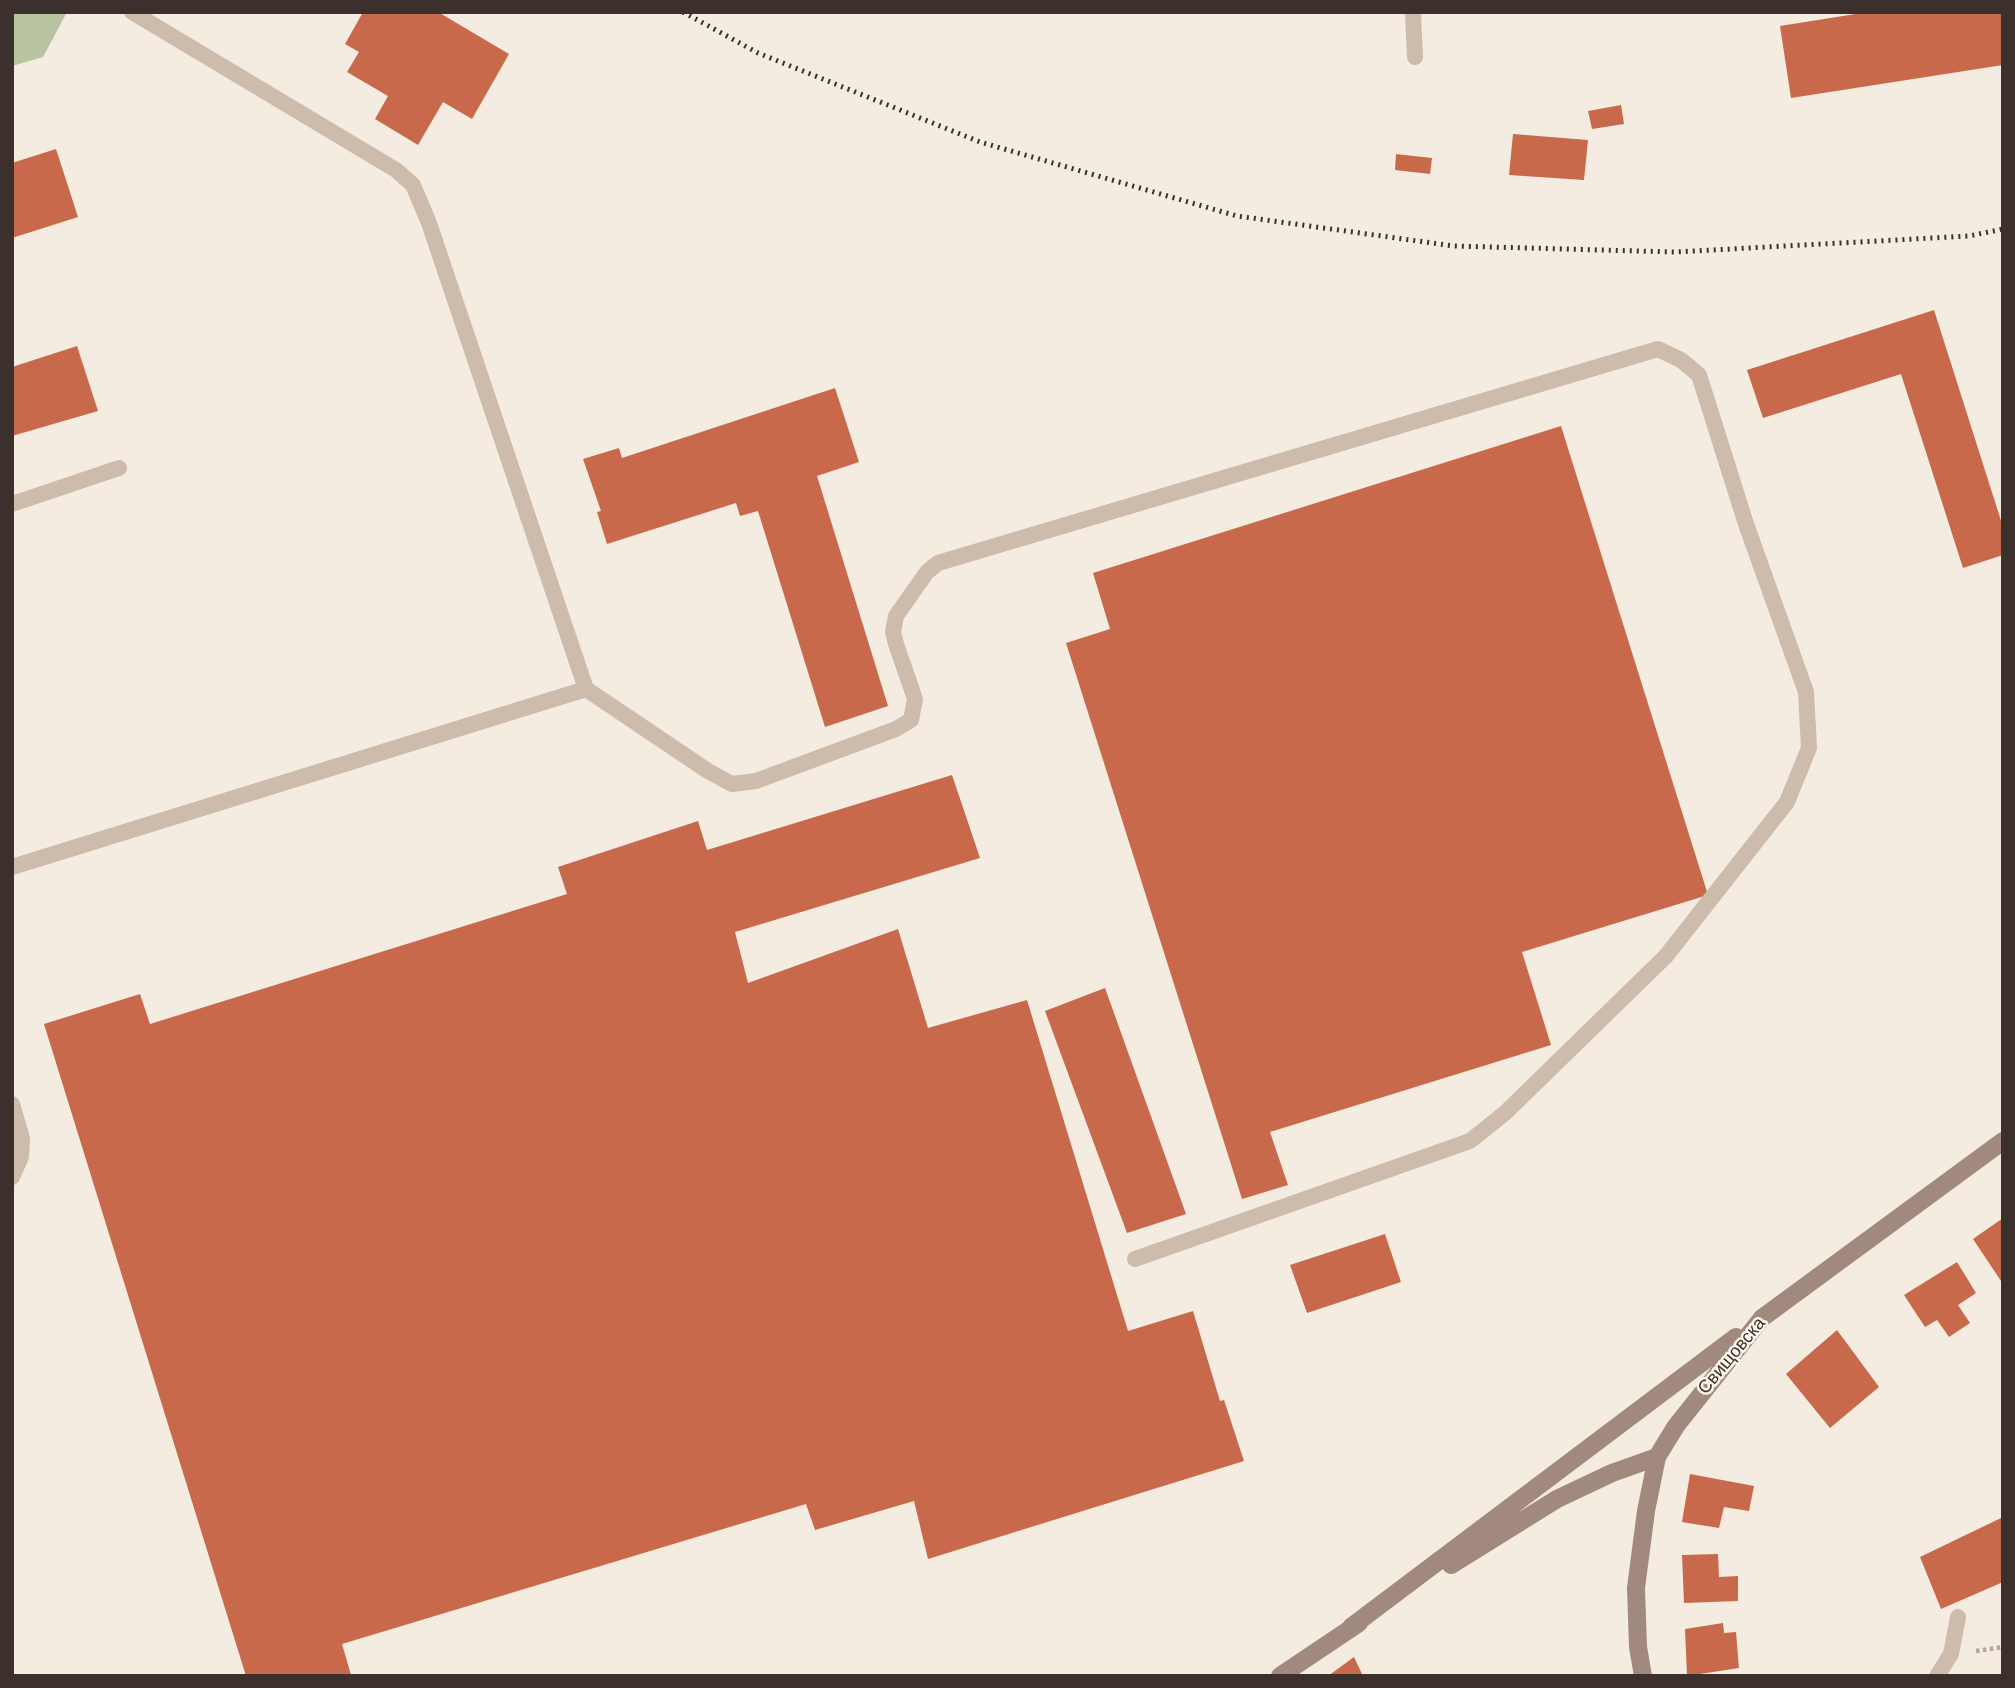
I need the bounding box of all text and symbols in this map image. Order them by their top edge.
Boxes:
street label: Свищовска [1694,1313,1770,1399]

